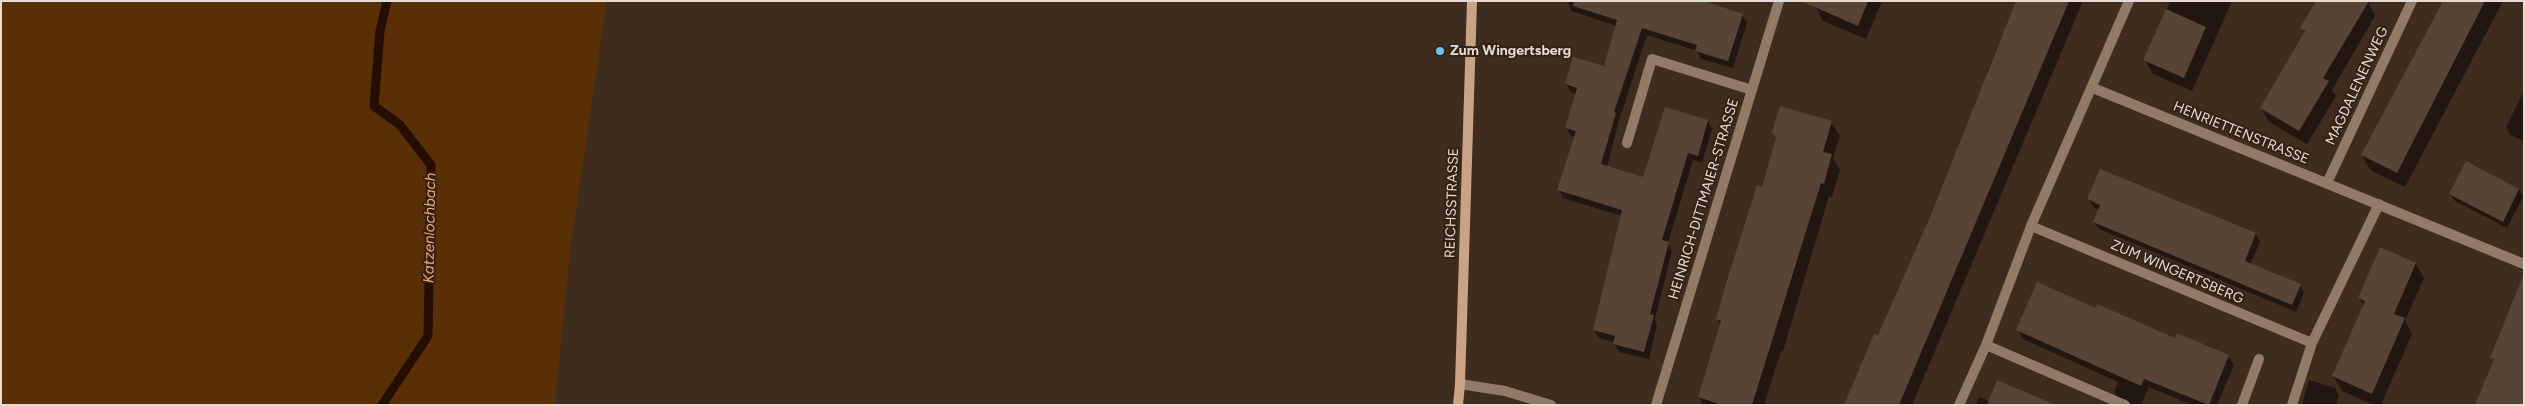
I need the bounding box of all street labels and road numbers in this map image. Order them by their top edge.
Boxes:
street label: MAGDALENENWEG [2322,24,2392,148]
street label: HEINRICH-DITTMAIER-STRASSE [1665,96,1743,302]
street label: HENRIETTENSTRASSE [2171,98,2311,168]
street label: REICHSSTRASSE [1442,148,1462,258]
street label: ZUM WINGERTSBERG [2108,236,2246,308]

